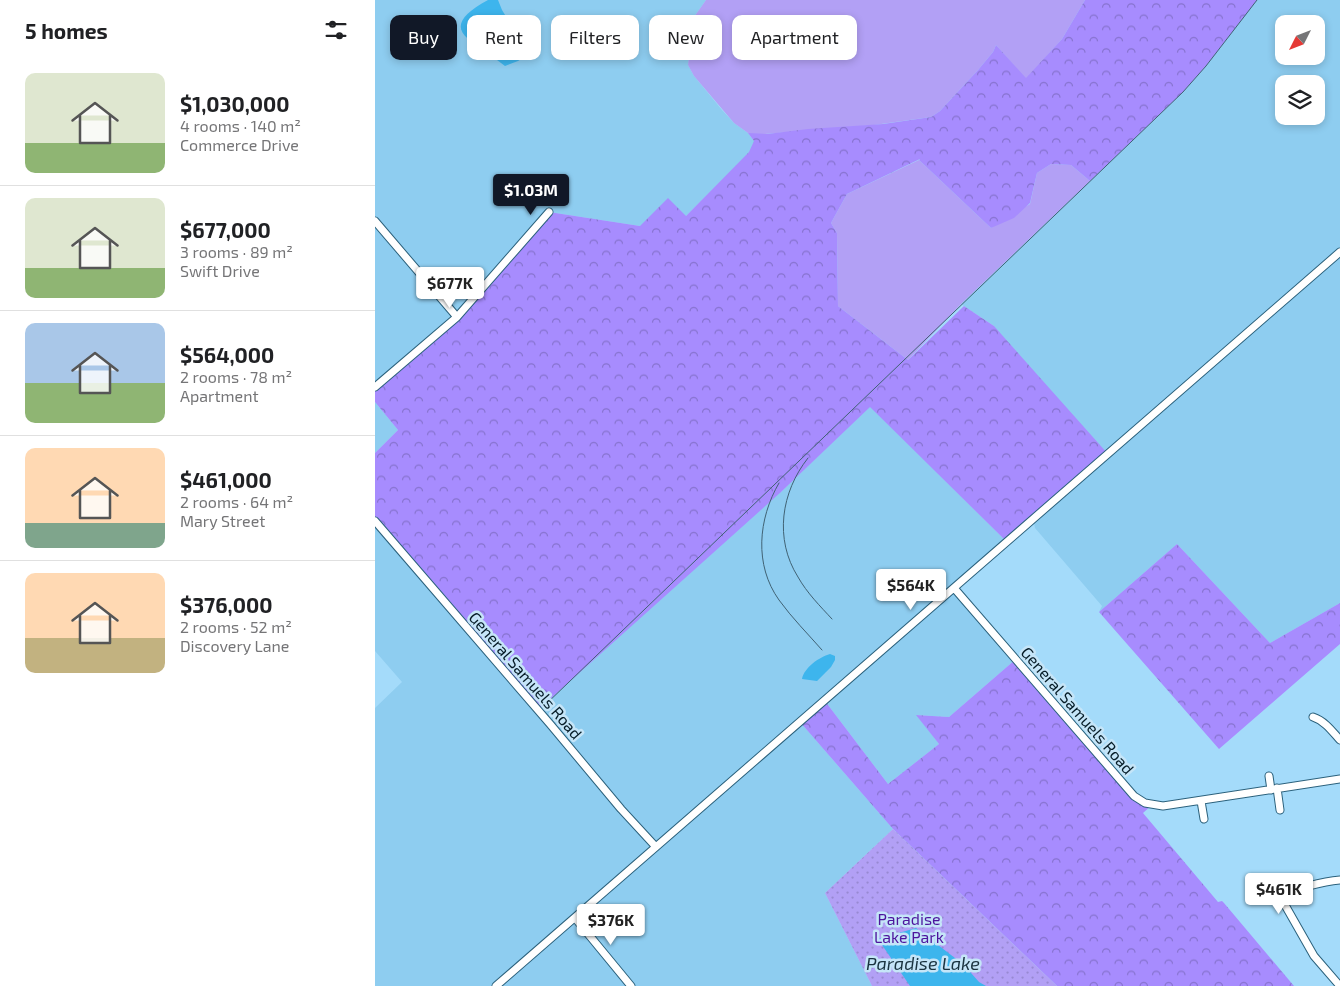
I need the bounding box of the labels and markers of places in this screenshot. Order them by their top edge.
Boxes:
pin: $1.03M [490,174,572,216]
pin: $677K [415,266,485,309]
pin: $564K [876,568,946,611]
pin: $461K [1244,872,1314,915]
pin: $376K [576,904,646,946]

